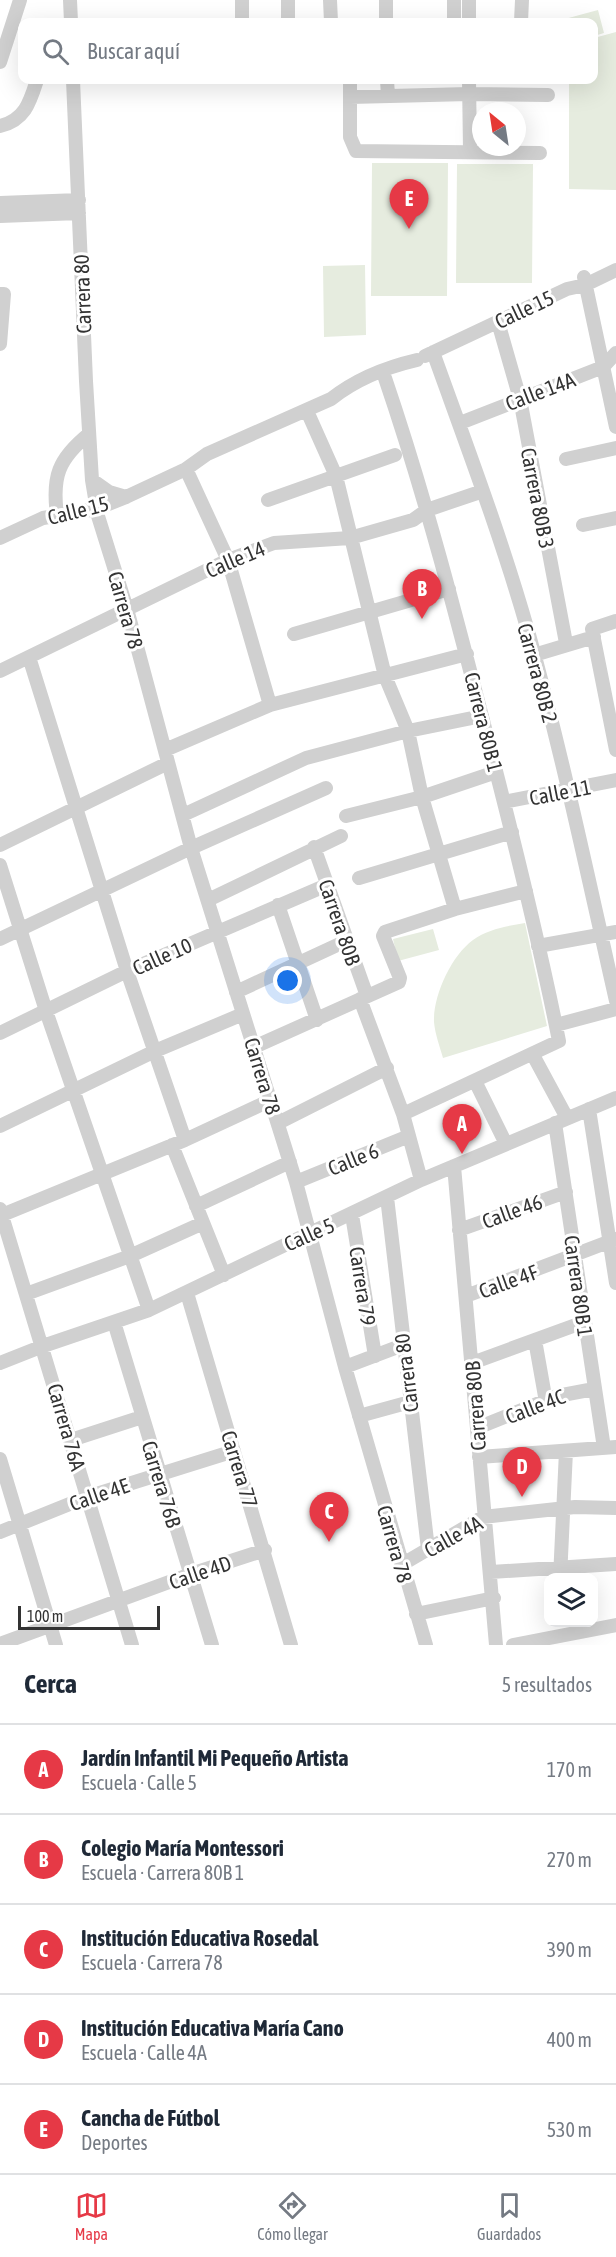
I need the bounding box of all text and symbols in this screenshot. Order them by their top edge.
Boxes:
search box [18,18,598,84]
icon: search [39,35,72,68]
text: Buscar aquí [87,38,180,64]
north arrow [472,102,526,156]
pin: E [390,180,428,229]
street label: Carrera 80 [69,254,95,334]
street label: Calle 15 [491,285,557,333]
street label: Calle 14A [502,367,579,415]
street label: Carrera 80B 3 [516,446,560,550]
street label: Calle 15 [45,491,111,529]
street label: Calle 14 [202,536,268,582]
street label: Carrera 78 [104,569,148,652]
pin: B [402,570,442,619]
street label: Carrera 80B 2 [513,621,563,725]
street label: Carrera 80B 1 [460,670,508,774]
street label: Calle 11 [527,774,593,810]
street label: Carrera 80B [314,876,366,968]
street label: Calle 10 [129,932,195,980]
your location [273,966,302,995]
street label: Carrera 78 [240,1035,286,1118]
pin: A [442,1104,482,1154]
street label: Calle 6 [324,1138,382,1180]
street label: Calle 46 [479,1189,545,1233]
street label: Calle 5 [280,1212,338,1256]
street label: Carrera 80B 1 [560,1234,598,1338]
street label: Carrera 79 [345,1245,381,1327]
street label: Calle 4F [475,1259,541,1303]
street label: Carrera 80 [389,1332,423,1414]
street label: Carrera 80B [460,1361,490,1451]
street label: Carrera 76A [43,1381,91,1474]
street label: Calle 4C [502,1384,569,1428]
street label: Carrera 77 [217,1428,263,1510]
street label: Carrera 76B [137,1438,187,1530]
pin: D [502,1448,542,1497]
street label: Calle 4E [66,1473,132,1515]
pin: C [310,1492,348,1542]
street label: Carrera 78 [373,1503,417,1586]
street label: Calle 4A [420,1510,487,1562]
street label: Calle 4D [166,1550,234,1594]
map controls [544,1573,598,1627]
button: layers [544,1573,598,1627]
scale bar [18,1603,160,1630]
text: 100 m [27,1607,63,1625]
text: Cerca [24,1669,77,1699]
text: 5 resultados [502,1673,592,1696]
text: Jardín Infantil Mi Pequeño Artista [81,1745,349,1771]
text: A [39,1758,48,1781]
text: 170 m [547,1758,592,1781]
text: Escuela · Calle 5 [81,1771,197,1794]
text: Colegio María Montessori [81,1835,284,1861]
text: B [39,1848,48,1871]
text: 270 m [547,1848,592,1871]
text: Escuela · Carrera 80B 1 [81,1861,244,1884]
text: Institución Educativa Rosedal [81,1925,318,1951]
text: C [39,1938,48,1961]
text: 390 m [547,1938,592,1961]
text: Escuela · Carrera 78 [81,1951,223,1974]
text: Institución Educativa María Cano [81,2015,344,2041]
text: D [38,2028,49,2051]
text: 400 m [547,2028,592,2051]
text: Escuela · Calle 4A [81,2041,207,2064]
text: Cancha de Fútbol [81,2105,220,2131]
text: E [39,2118,48,2141]
text: 530 m [547,2118,592,2141]
text: Deportes [81,2131,148,2154]
tab: Mapa [75,2189,108,2243]
tab: Cómo llegar [257,2189,328,2243]
tab: Guardados [477,2189,541,2243]

